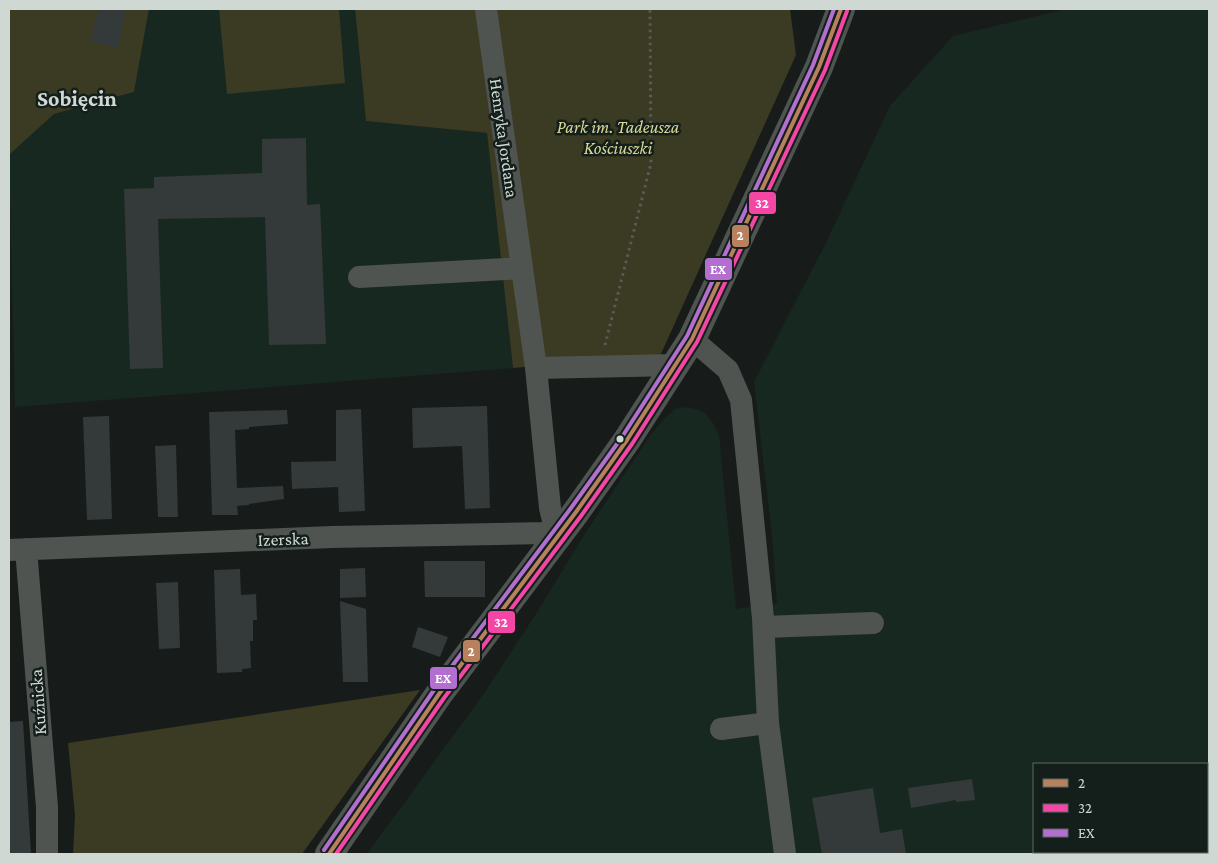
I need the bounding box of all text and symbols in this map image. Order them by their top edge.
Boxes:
street label: Henryka Jordana [486,77,522,199]
district label: Sobięcin [37,86,117,111]
park label: Park im. Tadeusza Kościuszki [557,117,680,158]
line badge: 32 [748,191,777,215]
text: 32 [755,195,769,211]
line badge: 2 [731,224,750,248]
text: 2 [736,227,744,243]
line badge: EX [704,257,733,281]
text: EX [710,261,727,277]
unlabelled marker [615,434,625,444]
street label: Izerska [257,528,309,550]
line badge: 32 [487,610,516,634]
text: 32 [494,614,508,630]
line badge: 2 [462,639,481,663]
text: 2 [467,643,475,659]
line badge: EX [429,666,458,690]
street label: Kuźnicka [26,668,50,736]
text: EX [435,670,452,686]
legend [1033,763,1208,853]
text: 2 [1078,775,1085,791]
text: 32 [1078,800,1092,816]
text: EX [1078,825,1095,841]

